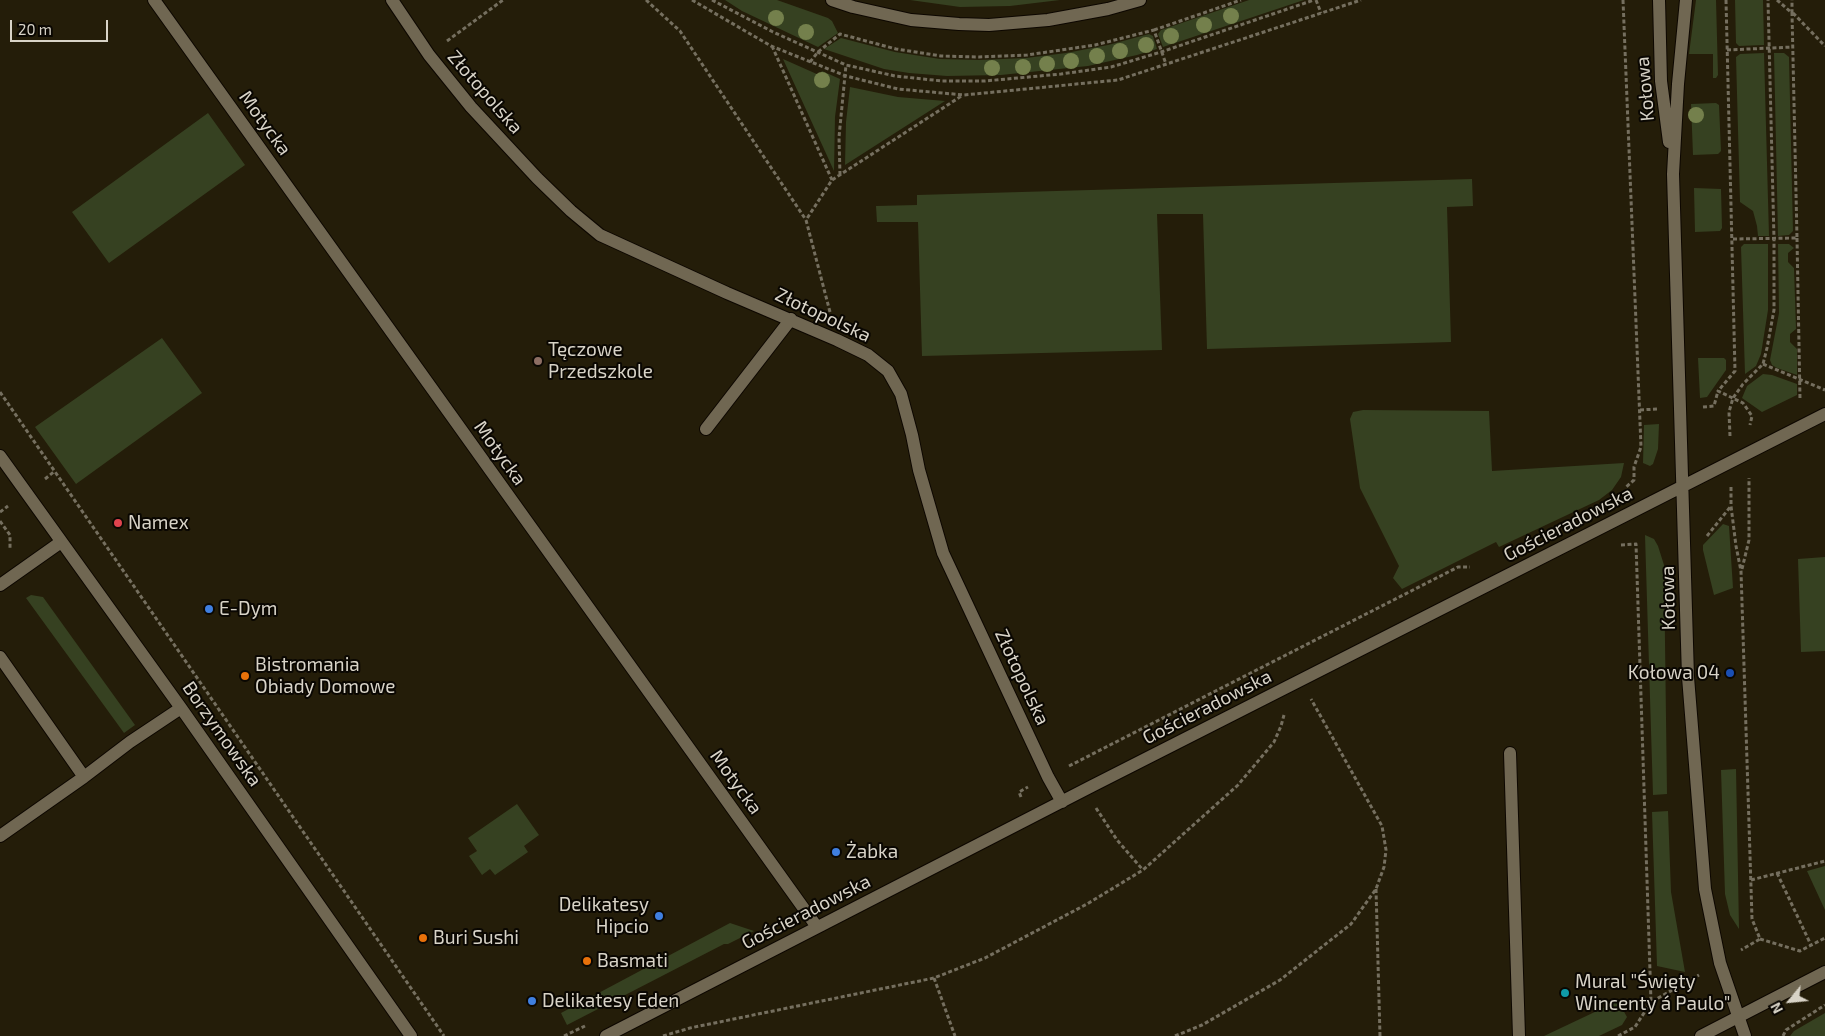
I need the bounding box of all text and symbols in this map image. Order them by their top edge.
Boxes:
scale bar [12,10,110,42]
text: 20 m [18,20,52,38]
street label: Złotopolska [443,46,527,138]
street label: Kołowa [1631,56,1659,122]
street label: Motycka [234,86,296,160]
street label: Złotopolska [772,283,874,347]
place label: Tęczowe Przedszkole [548,339,653,383]
marker: Tęczowe Przedszkole [532,355,544,367]
street label: Motycka [469,416,531,490]
street label: Gościeradowska [1500,482,1636,566]
place label: Namex [128,512,189,534]
marker: Namex [112,517,124,529]
street label: Kołowa [1656,565,1680,631]
place label: E-Dym [219,598,277,620]
marker: E-Dym [203,603,215,615]
street label: Złotopolska [990,626,1054,728]
place label: Bistromania Obiady Domowe [255,654,395,698]
place label: Kołowa 04 [1628,662,1720,684]
street label: Gościeradowska [1139,665,1275,749]
marker: Kołowa 04 [1724,667,1736,679]
marker: Bistromania Obiady Domowe [239,670,251,682]
street label: Borzymowska [177,677,267,791]
street label: Motycka [705,745,767,819]
place label: Żabka [846,841,898,863]
marker: Żabka [830,846,842,858]
street label: Gościeradowska [738,870,874,954]
place label: Delikatesy Hipcio [559,894,649,938]
marker: Delikatesy Hipcio [653,910,665,922]
place label: Buri Sushi [433,927,519,949]
marker: Buri Sushi [417,932,429,944]
place label: Basmati [597,950,668,972]
marker: Basmati [581,955,593,967]
place label: Mural "Święty Wincenty á Paulo" [1575,971,1731,1015]
north arrow [1765,976,1815,1026]
marker: Mural "Święty Wincenty á Paulo" [1559,987,1571,999]
place label: Delikatesy Eden [542,990,679,1012]
marker: Delikatesy Eden [526,995,538,1007]
text: N [1766,1000,1786,1017]

